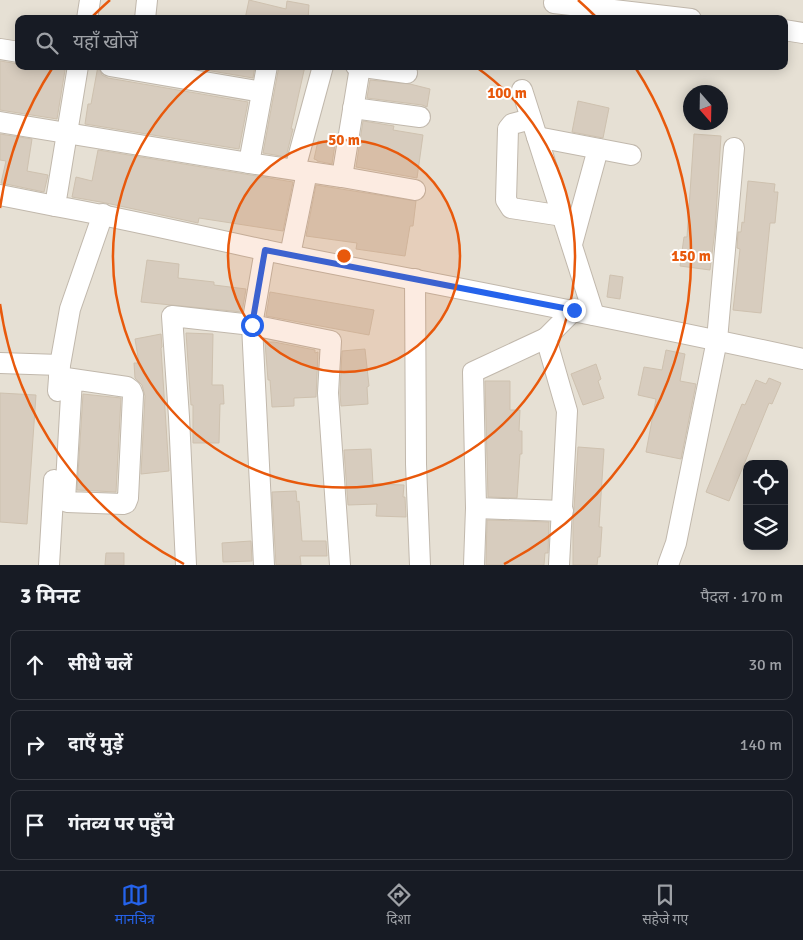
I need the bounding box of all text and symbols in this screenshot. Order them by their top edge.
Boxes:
search box [15,15,788,70]
icon: search [33,29,61,57]
text: यहाँ खोजें [73,30,138,54]
text: 100 m [487,84,527,102]
north arrow [683,85,728,130]
text: 50 m [328,131,360,149]
centre of rings [335,247,353,265]
text: 150 m [671,247,711,265]
route end [563,299,586,322]
route start [241,314,264,337]
map controls [743,460,788,550]
button: locate [743,460,788,505]
button: layers [743,505,788,550]
text: 3 मिनट [20,583,80,609]
text: पैदल · 170 m [700,587,783,607]
icon: ahead [21,651,49,679]
text: सीधे चलें [68,652,132,676]
text: 30 m [748,655,782,675]
icon: right [21,731,49,759]
text: दाएँ मुड़ें [68,732,123,756]
text: 140 m [740,735,782,755]
icon: arrive [21,811,49,839]
text: गंतव्य पर पहुँचे [68,812,174,836]
tab: मानचित्र [115,881,155,930]
tab: दिशा [385,881,413,930]
tab: सहेजे गए [642,881,688,930]

